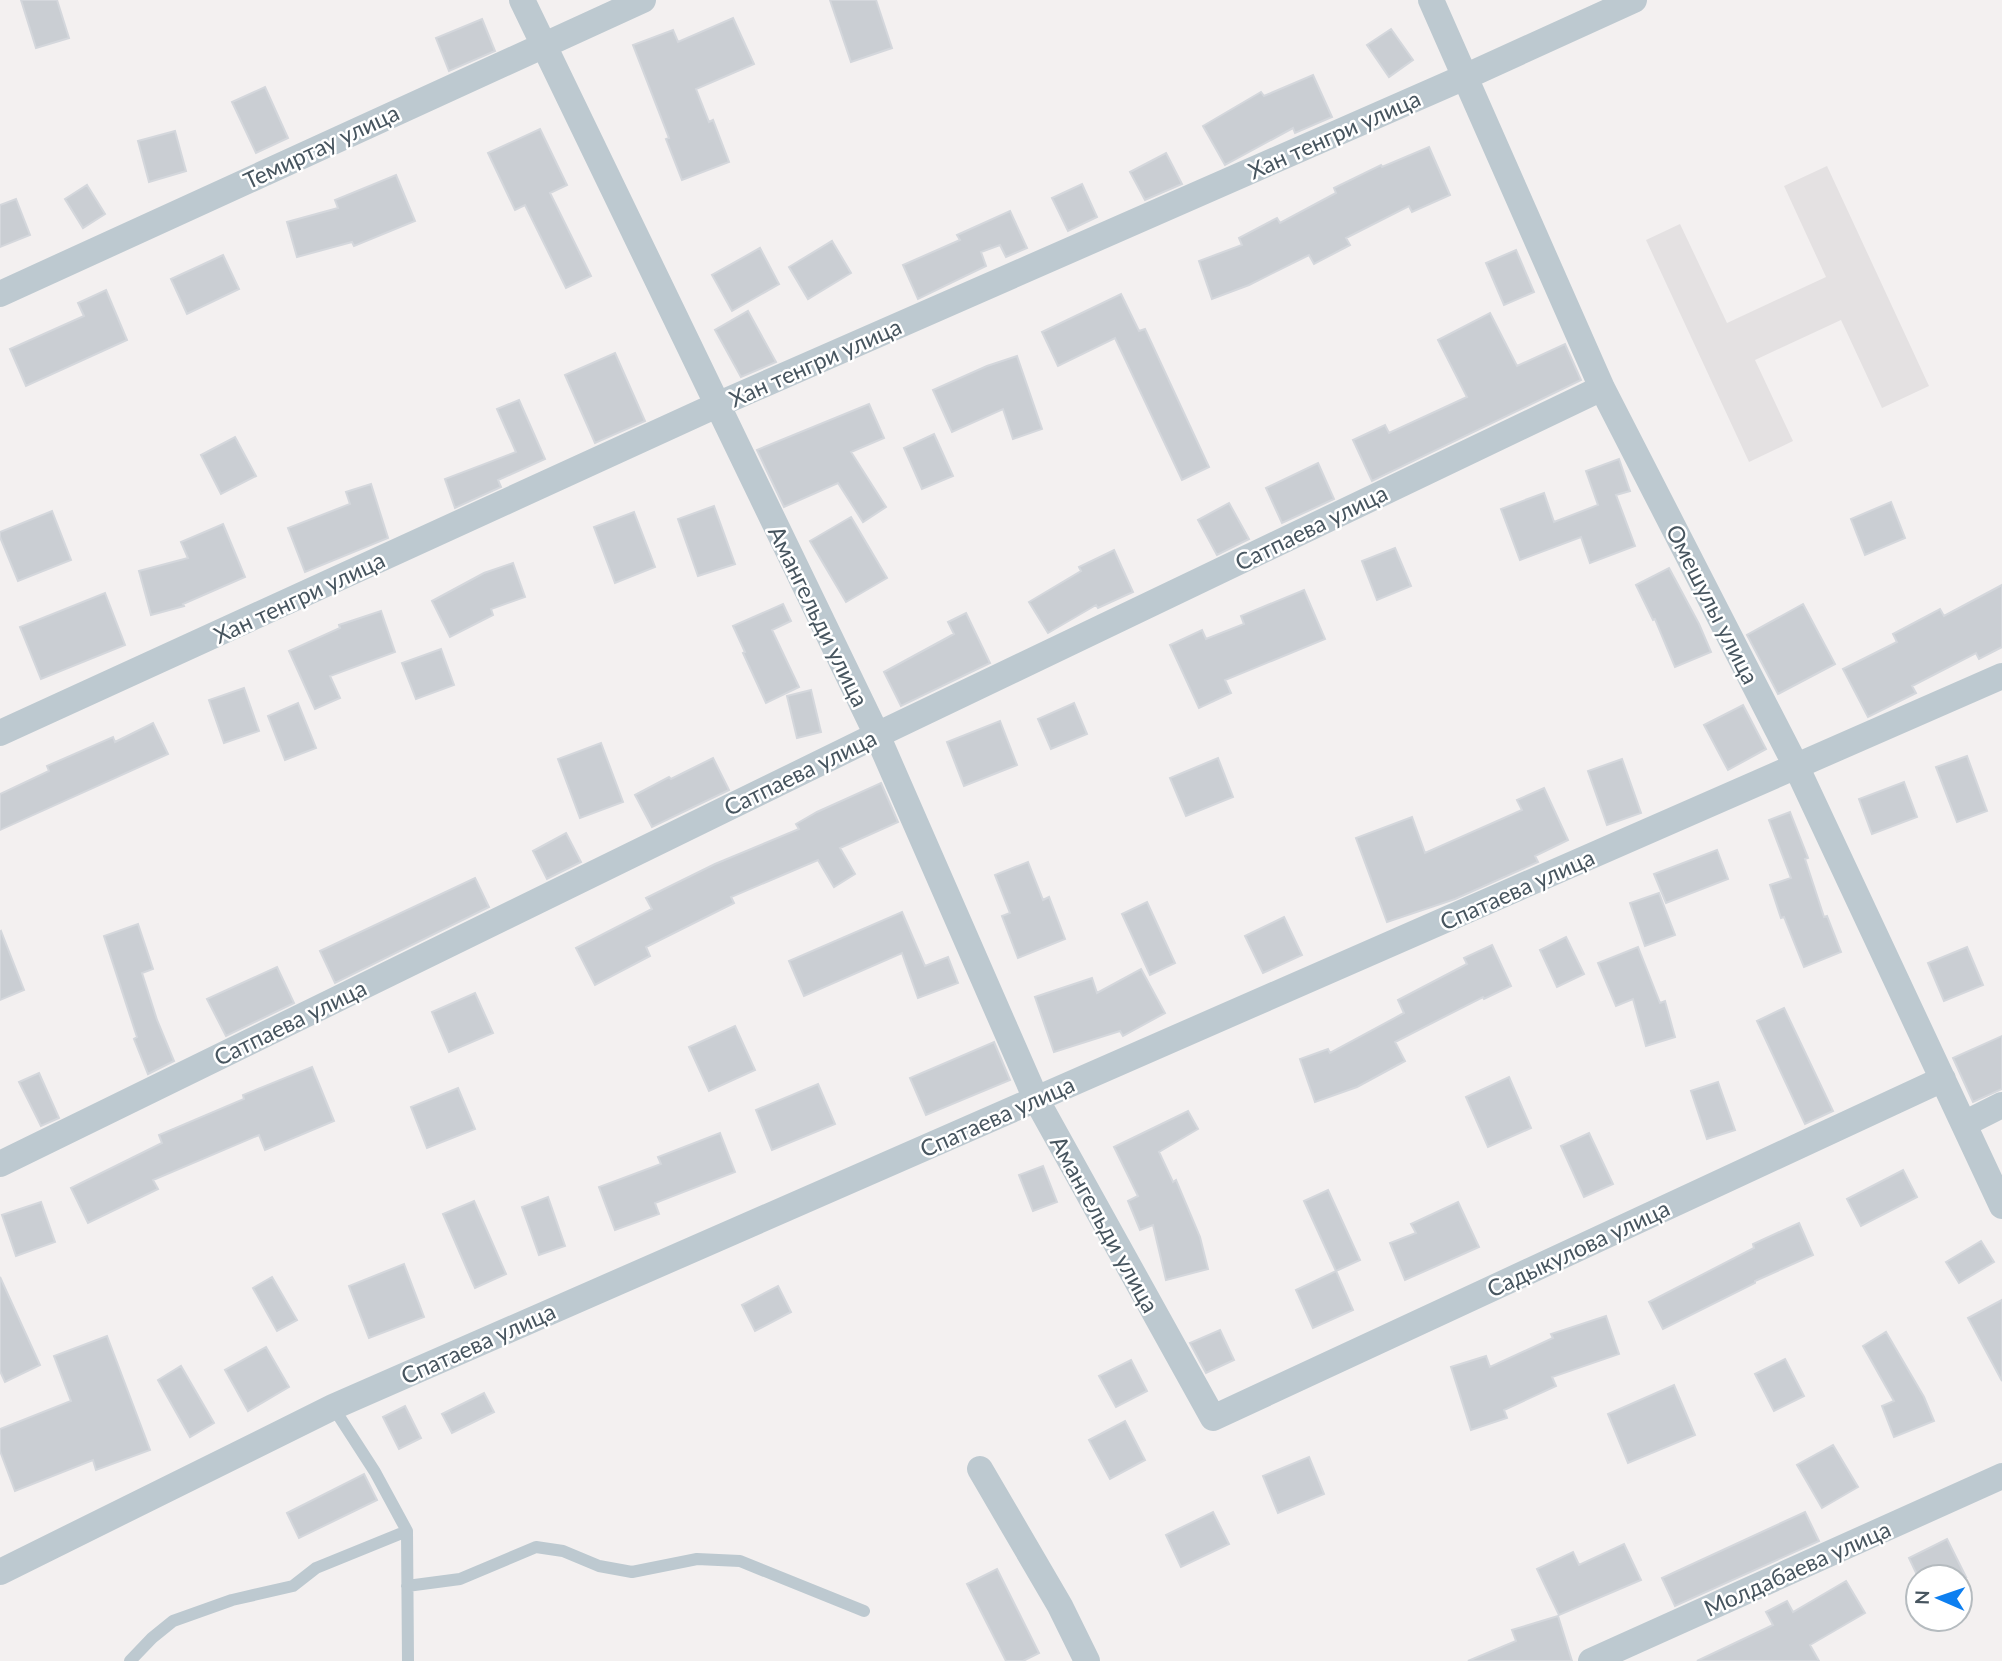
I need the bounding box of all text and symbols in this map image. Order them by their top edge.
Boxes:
street label: Хан тенгри улица [1244,83,1424,185]
street label: Темиртау улица [239,98,403,194]
street label: Хан тенгри улица [725,311,905,413]
street label: Сатпаева улица [1230,478,1392,576]
street label: Омешулы улица [1661,520,1765,688]
street label: Амангельди улица [763,521,875,711]
street label: Хан тенгри улица [209,545,389,649]
street label: Сатпаева улица [719,723,881,821]
street label: Спатаева улица [1435,842,1599,936]
street label: Сатпаева улица [209,973,371,1071]
street label: Спатаева улица [915,1069,1079,1163]
street label: Амангельди улица [1045,1131,1165,1317]
street label: Садыкулова улица [1482,1193,1674,1303]
street label: Спатаева улица [396,1296,560,1390]
street label: Молдабаева улица [1699,1514,1895,1622]
north arrow [1904,1563,1974,1633]
text: N [1910,1590,1933,1605]

